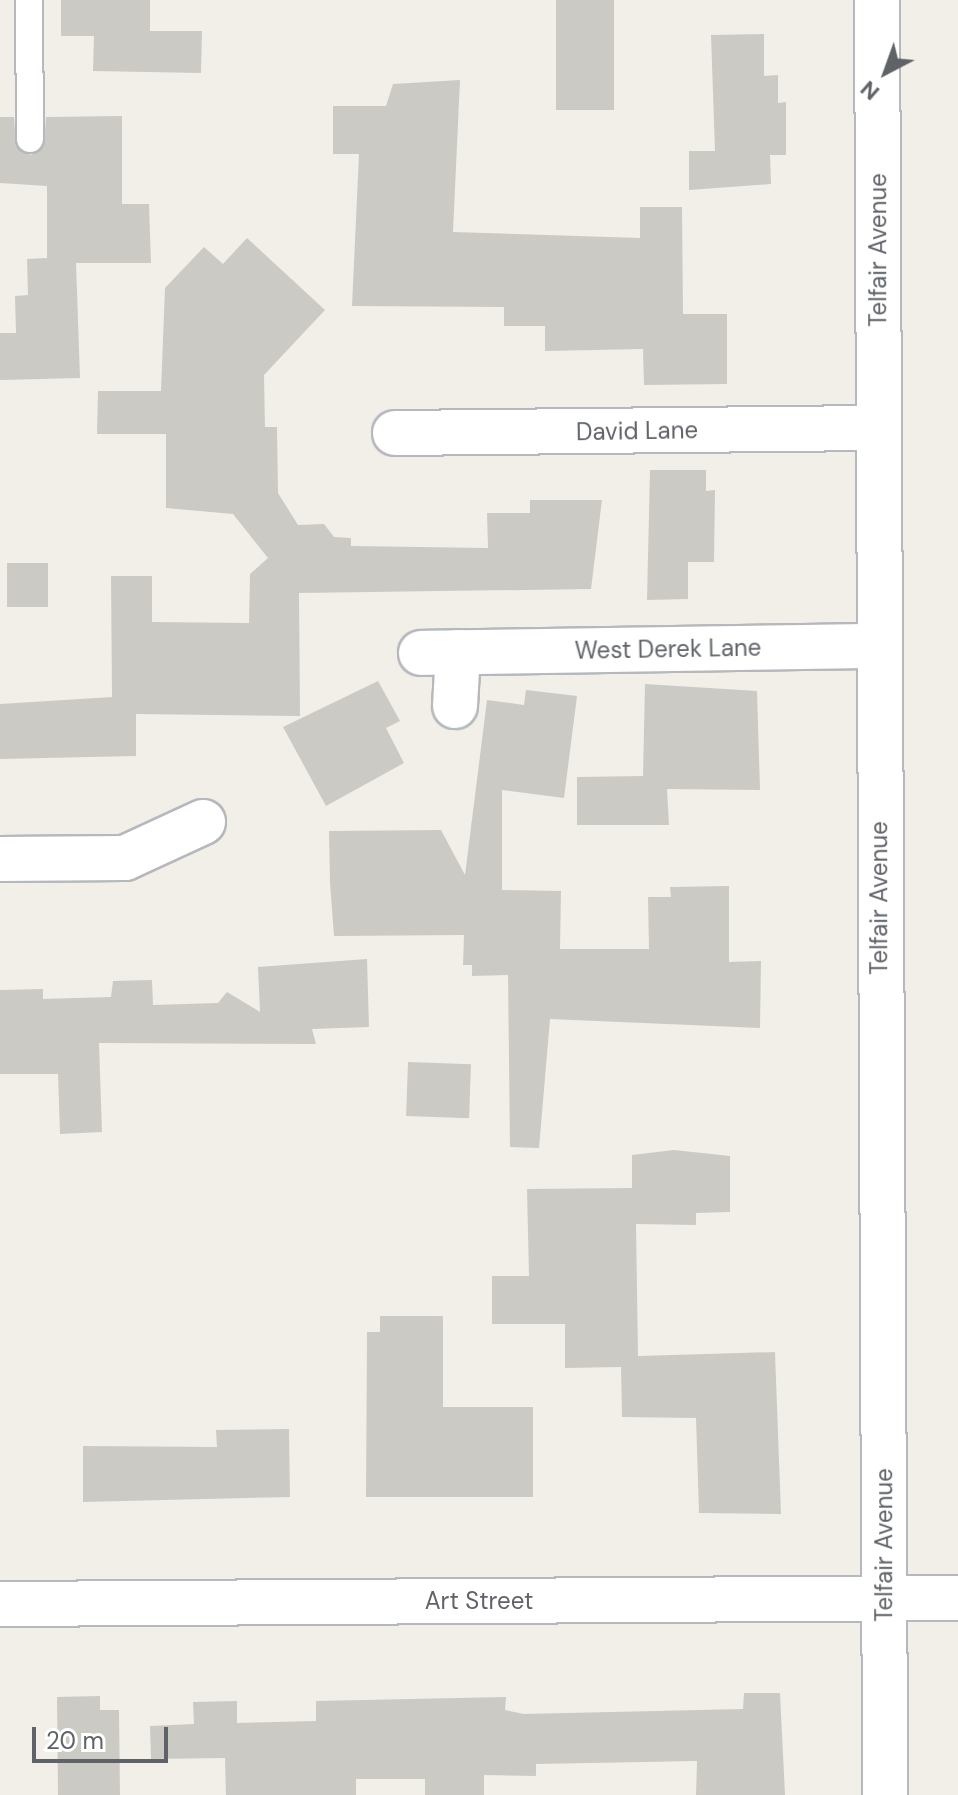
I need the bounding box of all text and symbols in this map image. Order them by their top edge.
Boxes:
north arrow [846,32,926,112]
text: N [854,74,886,107]
street label: Telfair Avenue [864,173,892,327]
street label: David Lane [576,416,698,446]
street label: West Derek Lane [574,633,762,665]
street label: Telfair Avenue [865,821,893,975]
street label: Telfair Avenue [870,1468,898,1622]
street label: Art Street [425,1587,533,1615]
scale bar [36,1711,172,1761]
text: 20 m [46,1725,104,1756]

